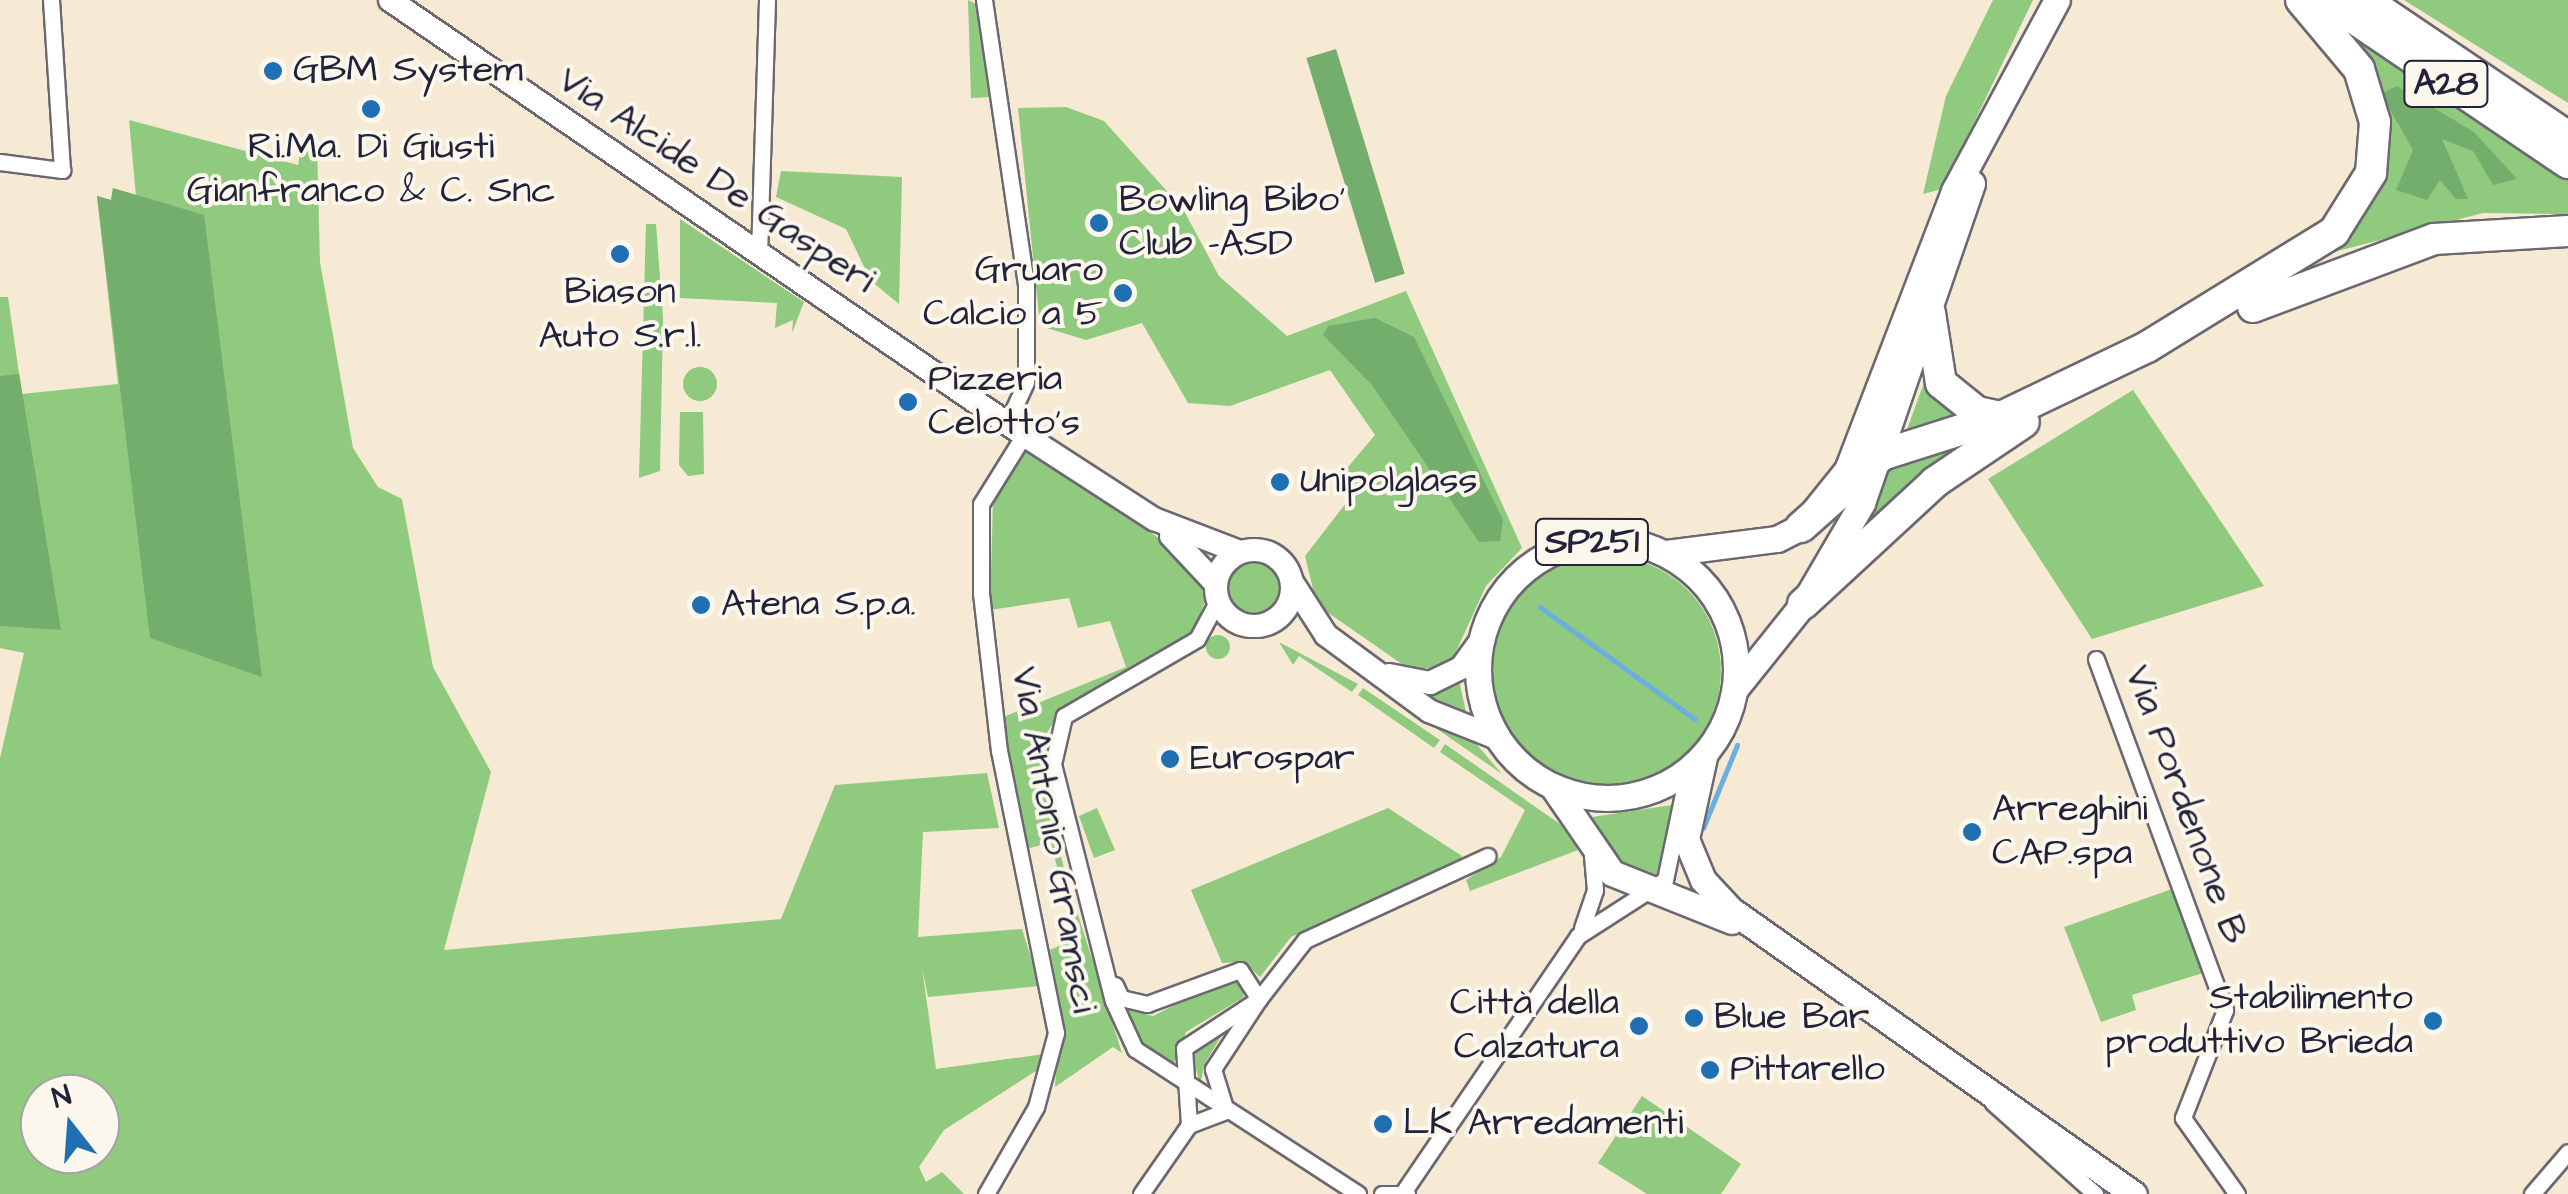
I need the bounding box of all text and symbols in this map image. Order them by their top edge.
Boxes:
place label: GBM System [293,48,523,94]
road number: A28 [2401,54,2491,114]
street label: Via Alcide De Gasperi [549,58,883,304]
marker: GBM System [262,60,284,82]
marker: Ri.Ma. Di Giusti Gianfranco & C. Snc [360,98,382,120]
place label: Ri.Ma. Di Giusti Gianfranco & C. Snc [187,125,555,214]
place label: Bowling Bibo' Club -ASD [1119,178,1345,268]
marker: Bowling Bibo' Club -ASD [1088,212,1110,234]
marker: Biason Auto S.r.l. [609,243,631,265]
place label: Gruaro Calcio a 5 [923,248,1103,338]
place label: Biason Auto S.r.l. [539,270,701,360]
marker: Gruaro Calcio a 5 [1112,282,1134,304]
place label: Pizzeria Celotto's [928,357,1080,446]
marker: Pizzeria Celotto's [897,391,919,413]
place label: Unipolglass [1300,459,1478,505]
marker: Unipolglass [1269,471,1291,493]
road number: SP251 [1534,512,1650,572]
place label: Atena S.p.a. [721,582,916,628]
marker: Atena S.p.a. [690,594,712,616]
street label: Via Pordenone B [2113,660,2257,950]
street label: Via Antonio Gramsci [1000,663,1106,1017]
place label: Eurospar [1190,736,1355,782]
marker: Eurospar [1159,748,1181,770]
place label: Arreghini CAP.spa [1992,787,2148,876]
marker: Arreghini CAP.spa [1961,821,1983,843]
place label: Stabilimento produttivo Brieda [2105,976,2413,1066]
place label: Città della Calzatura [1450,981,1619,1070]
place label: Blue Bar [1714,995,1869,1041]
marker: Blue Bar [1683,1007,1705,1029]
marker: Stabilimento produttivo Brieda [2422,1010,2444,1032]
marker: Città della Calzatura [1628,1015,1650,1037]
place label: Pittarello [1730,1047,1885,1093]
marker: Pittarello [1699,1059,1721,1081]
north arrow [20,1074,120,1174]
text: N [48,1076,76,1118]
place label: LK Arredamenti [1403,1101,1683,1147]
marker: LK Arredamenti [1372,1113,1394,1135]

